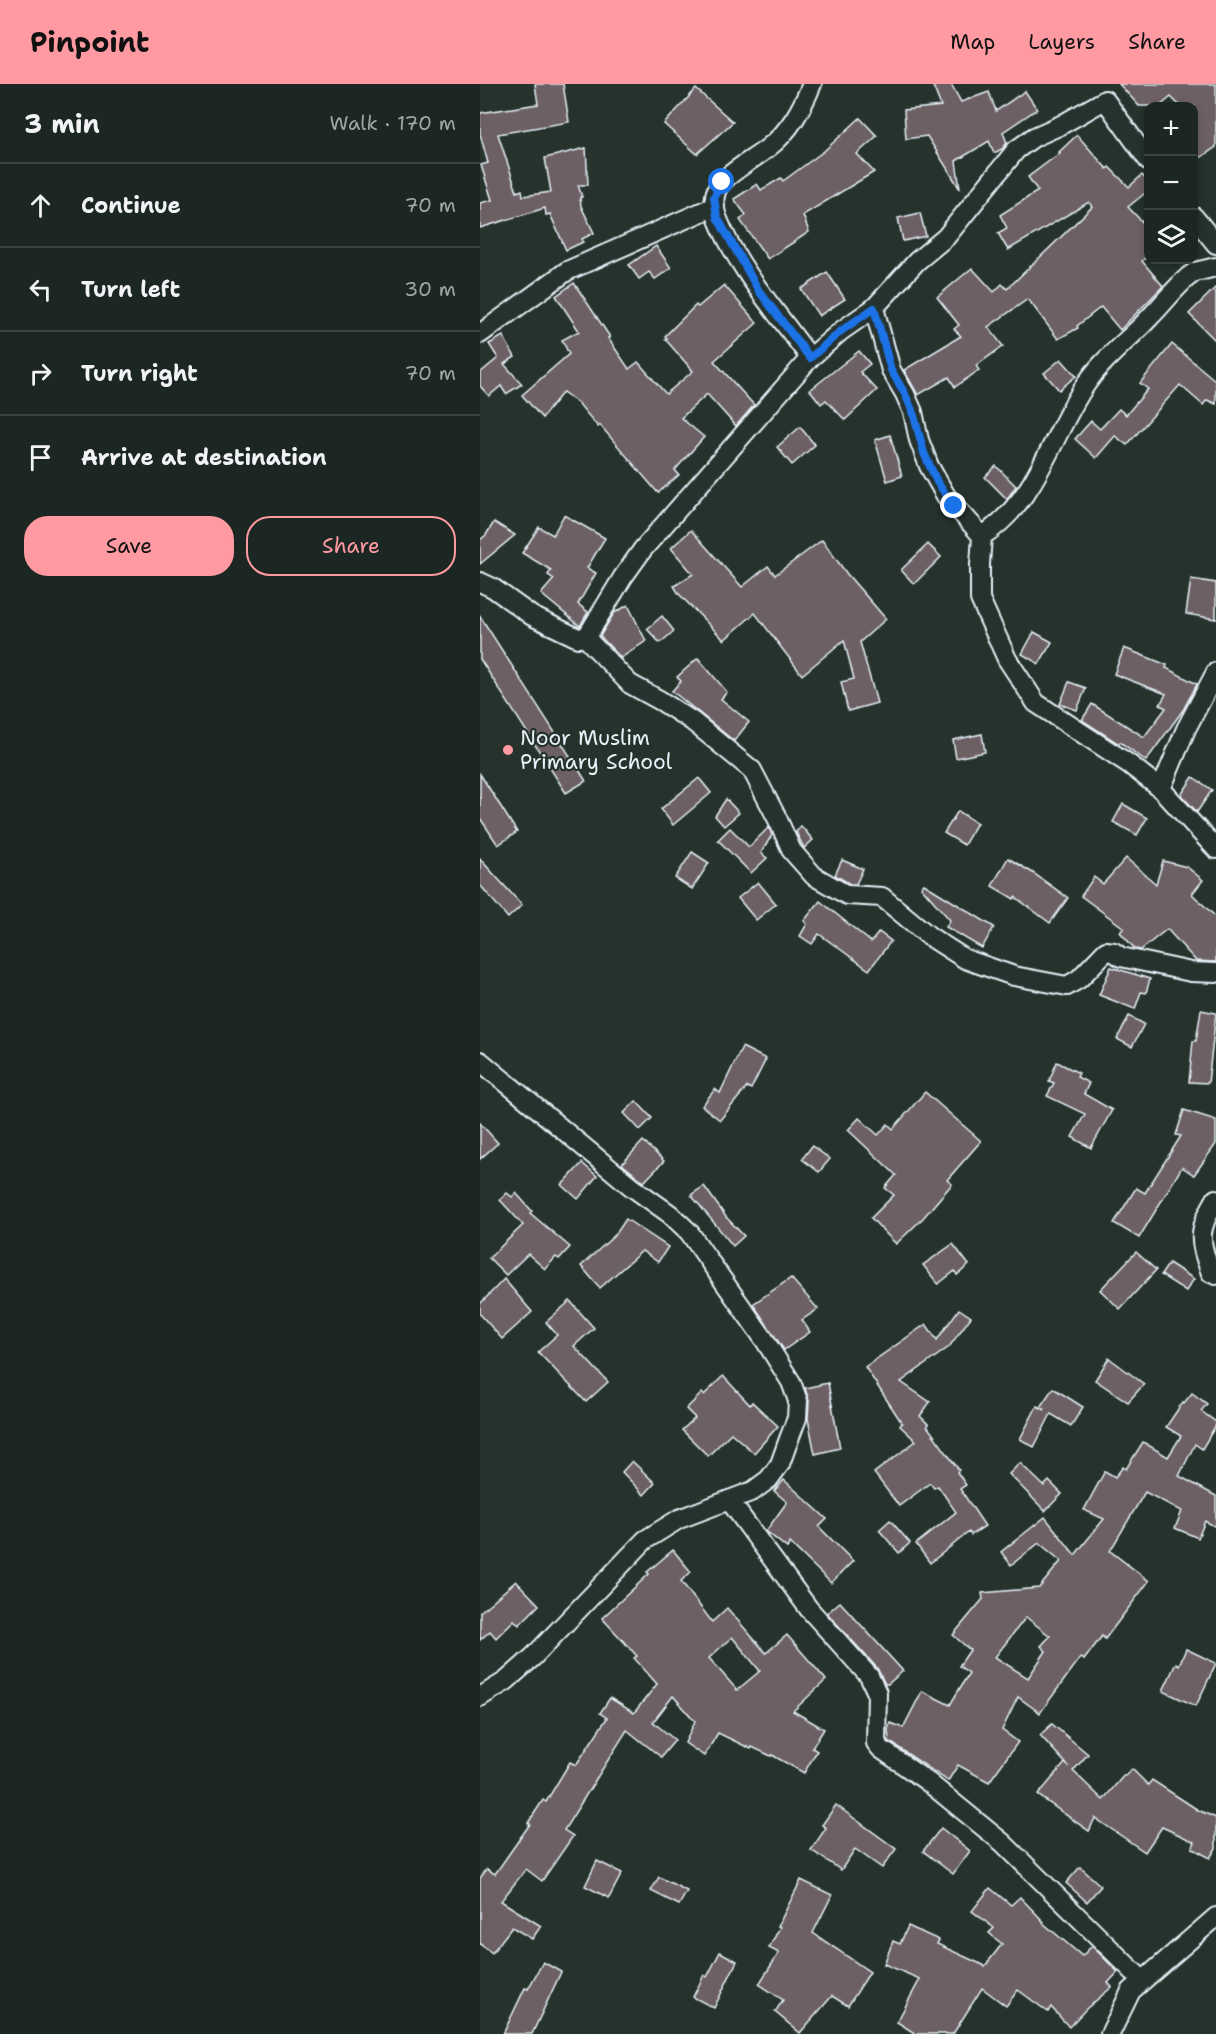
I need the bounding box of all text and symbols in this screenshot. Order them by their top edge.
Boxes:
text: Pinpoint [30,23,149,61]
text: Map [950,28,995,56]
text: Layers [1028,28,1095,56]
text: Share [1128,28,1186,56]
map controls [1144,102,1198,264]
button: + [1144,102,1198,156]
text: 3 min [24,106,100,141]
text: Walk · 170 m [330,110,456,136]
button: − [1144,156,1198,210]
route start [708,168,734,194]
icon: ahead [24,189,57,222]
text: Continue [81,191,181,220]
text: 70 m [404,192,456,218]
button: layers [1144,210,1198,264]
icon: left [24,273,57,306]
text: Turn left [81,275,180,304]
text: 30 m [404,276,456,302]
icon: right [24,357,57,390]
text: Turn right [81,359,198,388]
text: 70 m [404,360,456,386]
icon: arrive [24,441,57,474]
text: Arrive at destination [81,443,327,472]
route end [940,492,966,518]
button: Save [24,516,234,576]
button: Share [246,516,456,576]
place label: Noor Muslim Primary School [520,724,673,776]
marker: Noor Muslim Primary School [501,743,515,757]

